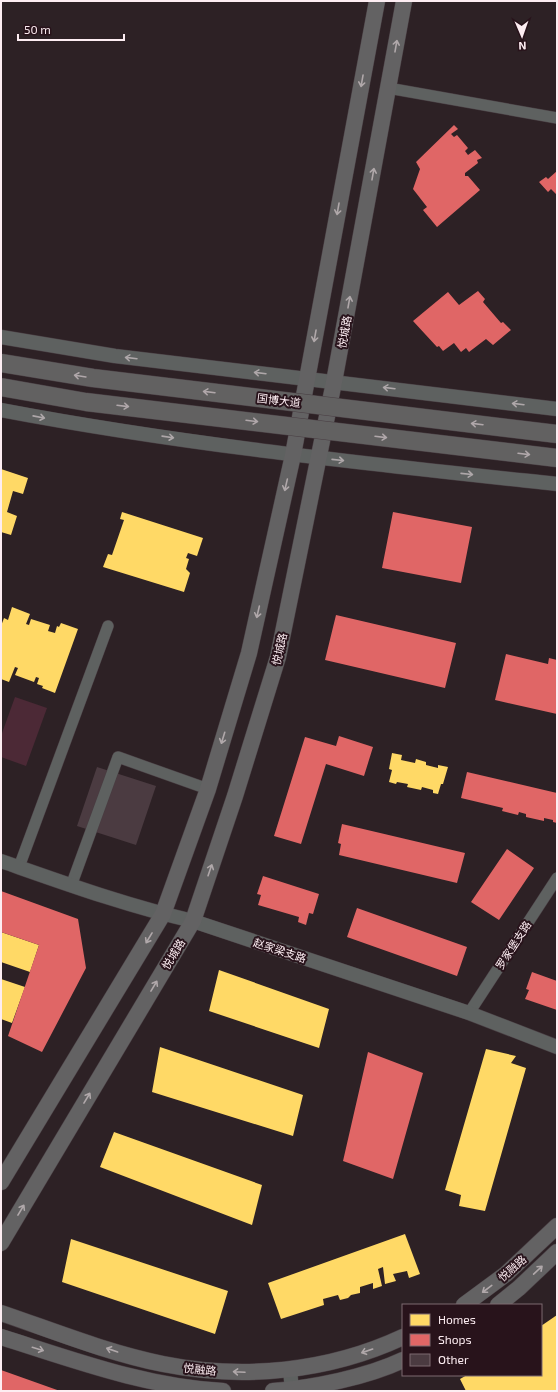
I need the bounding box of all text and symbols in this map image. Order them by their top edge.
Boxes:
scale bar [18,16,124,42]
north arrow [502,16,542,56]
text: 50 m [24,22,51,36]
one-way arrow [392,40,400,53]
text: N [518,40,527,53]
one-way arrow [358,74,366,87]
one-way arrow [369,168,377,181]
one-way arrow [334,202,342,215]
one-way arrow [345,296,353,309]
street label: 悦城路 [335,315,353,349]
one-way arrow [311,329,319,342]
one-way arrow [125,354,138,362]
one-way arrow [254,369,267,377]
one-way arrow [73,371,86,379]
one-way arrow [383,385,396,392]
one-way arrow [202,388,215,395]
street label: 国博大道 [256,391,302,409]
one-way arrow [512,401,525,408]
one-way arrow [116,402,129,410]
one-way arrow [32,413,45,421]
one-way arrow [245,418,258,425]
one-way arrow [471,420,484,428]
one-way arrow [161,433,174,441]
one-way arrow [374,433,387,441]
one-way arrow [517,450,530,458]
one-way arrow [331,456,344,464]
one-way arrow [460,471,473,478]
one-way arrow [282,479,289,492]
one-way arrow [253,605,261,618]
street label: 悦城路 [269,631,289,667]
one-way arrow [219,731,226,744]
one-way arrow [207,864,214,877]
street label: 罗家堡支路 [493,918,533,972]
one-way arrow [144,932,152,944]
street label: 赵家梁支路 [252,935,308,965]
street label: 悦城路 [159,937,187,971]
one-way arrow [150,981,158,992]
one-way arrow [84,1092,92,1104]
one-way arrow [17,1205,25,1216]
street label: 悦融路 [495,1252,529,1284]
one-way arrow [533,1266,543,1275]
one-way arrow [481,1285,492,1293]
legend [402,1304,542,1376]
text: Homes [438,1312,476,1326]
text: Shops [438,1332,472,1346]
one-way arrow [32,1346,45,1353]
one-way arrow [105,1346,118,1353]
one-way arrow [360,1348,373,1355]
text: Other [438,1352,469,1366]
street label: 悦融路 [183,1361,217,1377]
one-way arrow [233,1368,246,1376]

